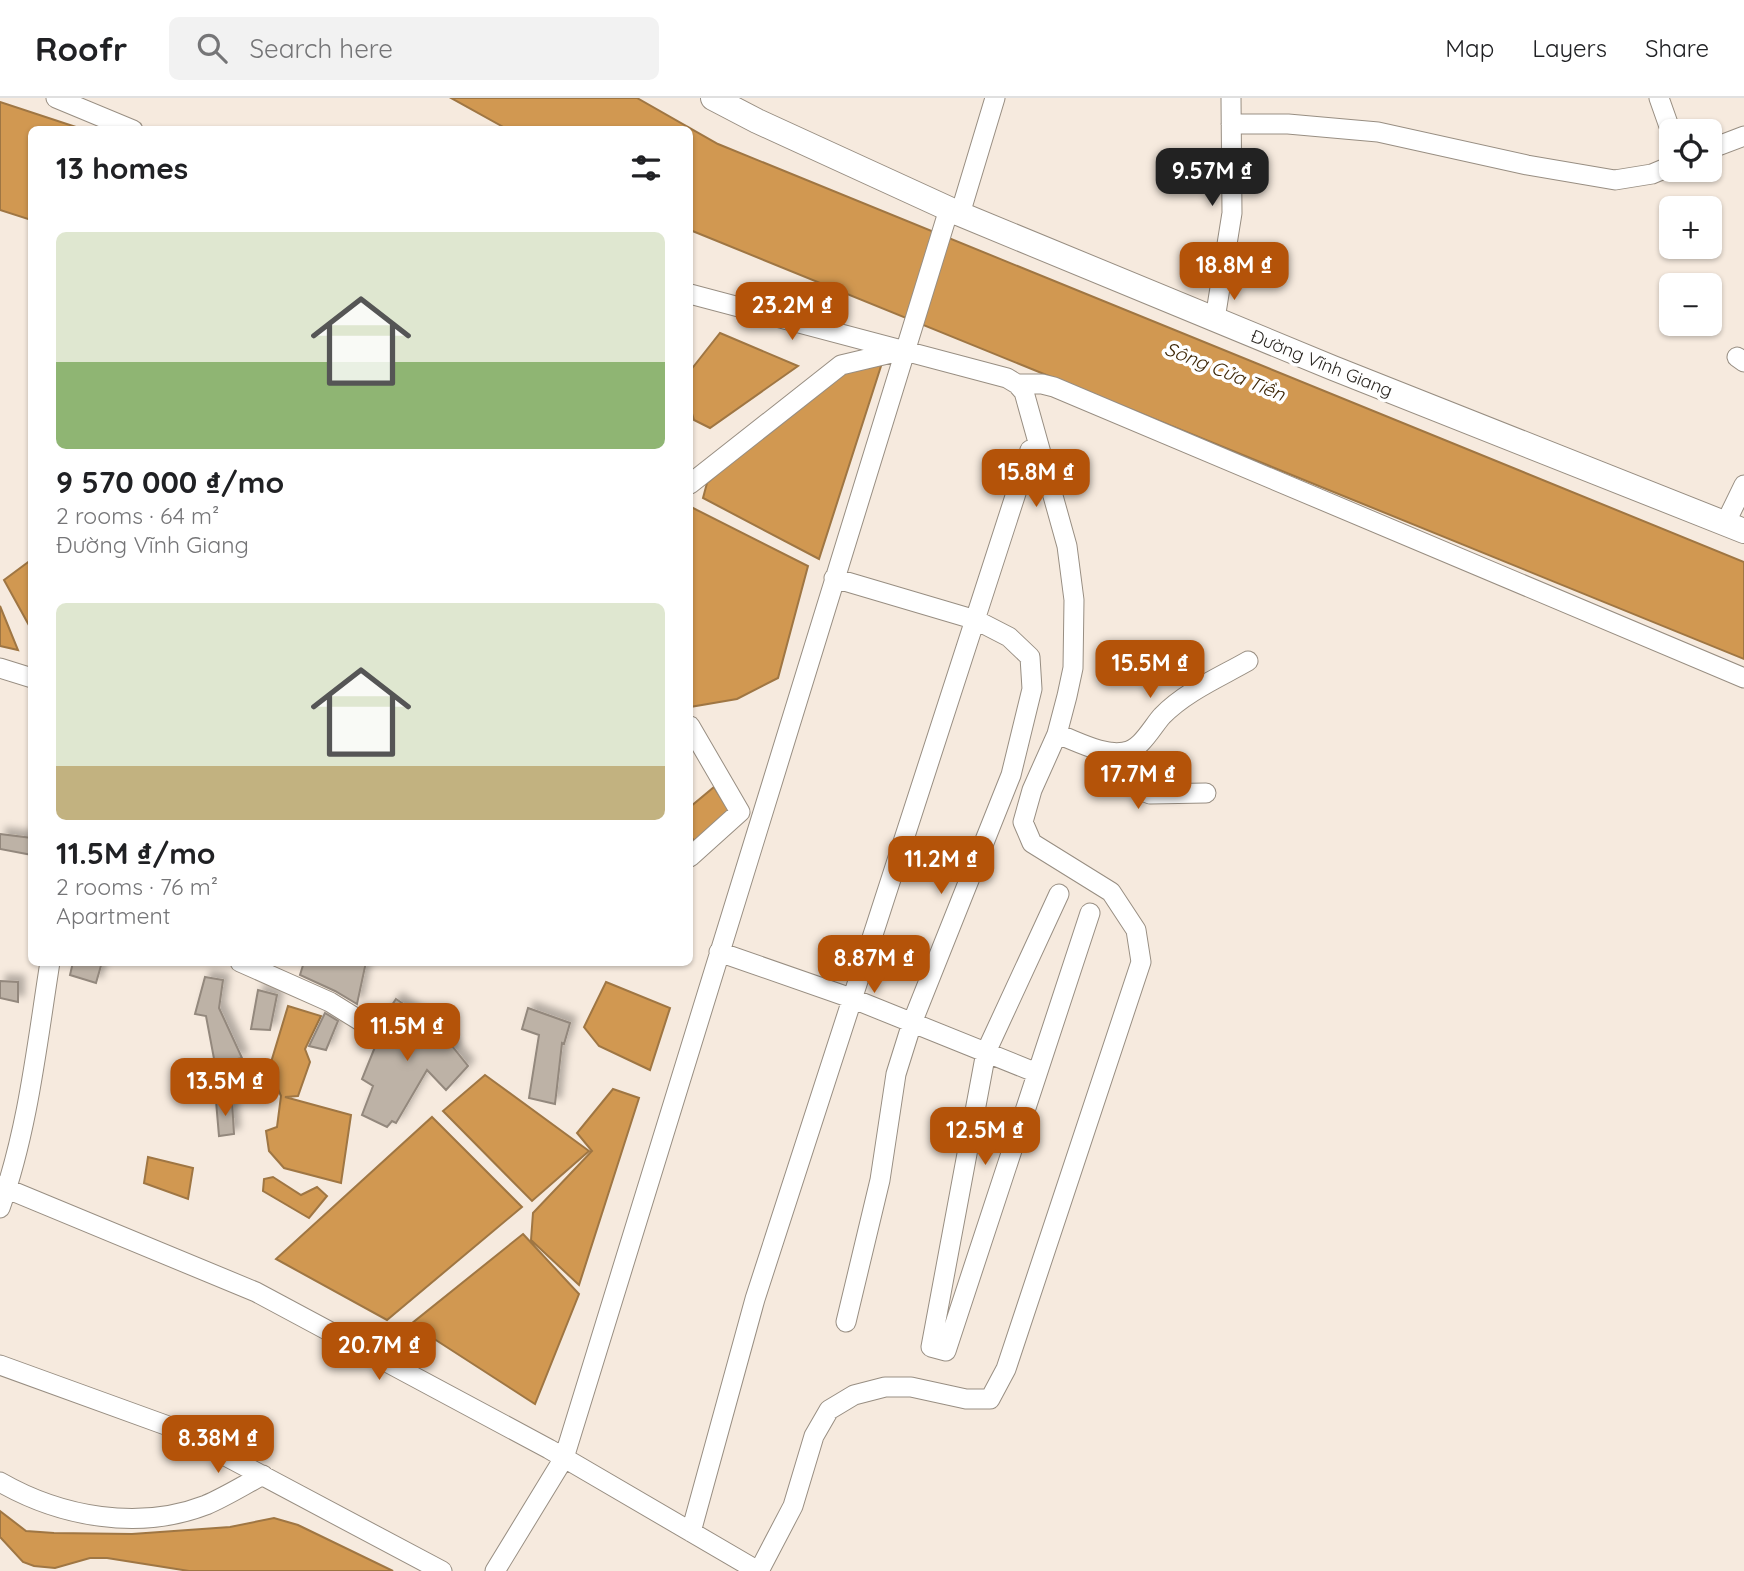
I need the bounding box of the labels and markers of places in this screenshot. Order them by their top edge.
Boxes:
pin: 9.57M ₫ [1147,148,1277,208]
pin: 18.8M ₫ [1169,242,1299,302]
pin: 23.2M ₫ [727,282,857,342]
pin: 15.8M ₫ [971,450,1101,509]
pin: 15.5M ₫ [1085,640,1215,700]
pin: 17.7M ₫ [1073,752,1203,811]
pin: 11.2M ₫ [876,836,1006,896]
pin: 8.87M ₫ [809,936,939,995]
pin: 11.5M ₫ [342,1004,472,1063]
pin: 13.5M ₫ [160,1058,290,1118]
pin: 12.5M ₫ [920,1108,1050,1167]
pin: 20.7M ₫ [314,1322,444,1382]
pin: 8.38M ₫ [153,1416,283,1475]

